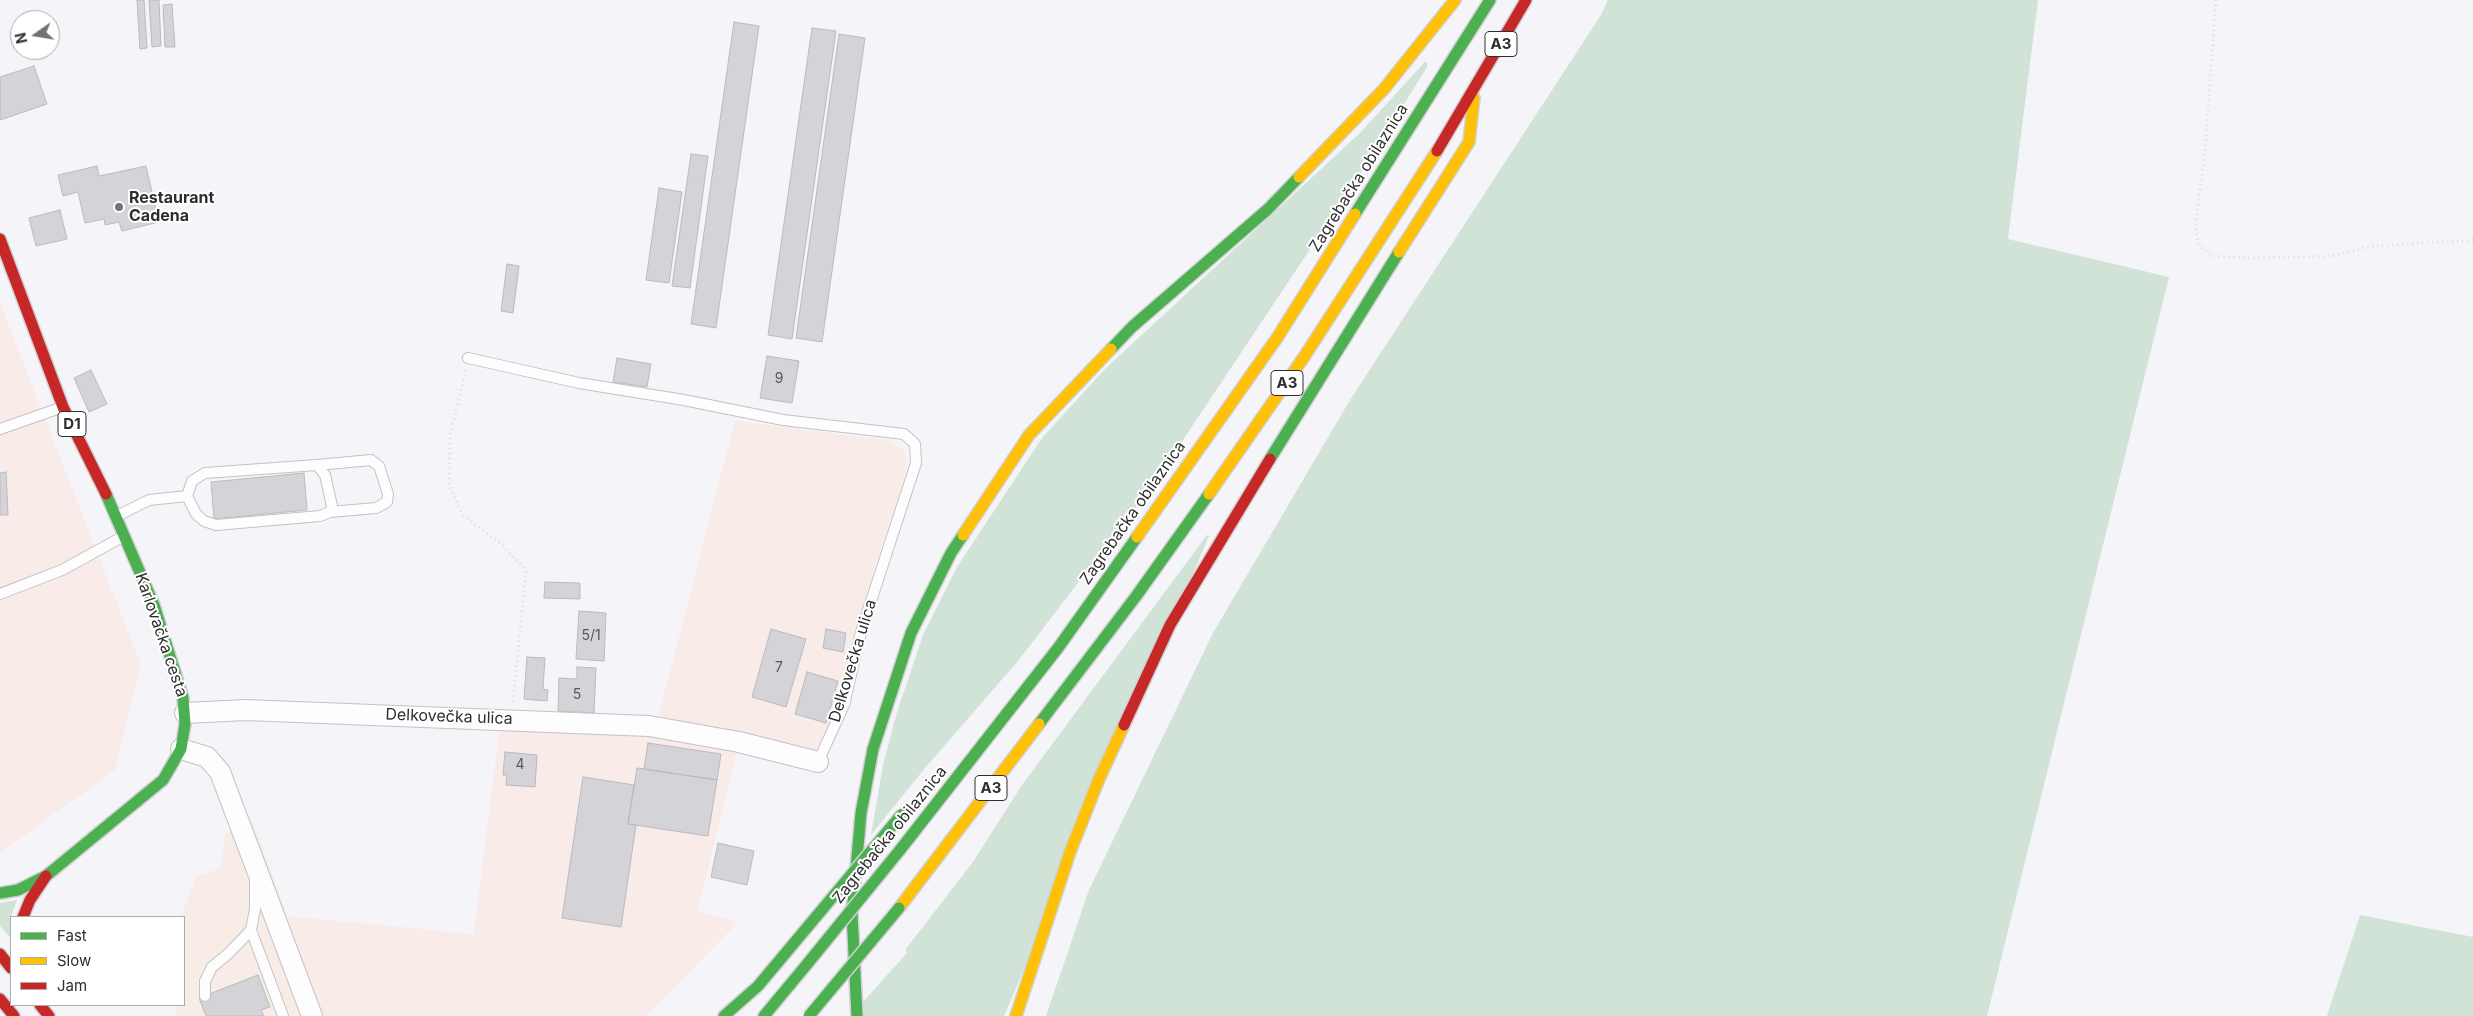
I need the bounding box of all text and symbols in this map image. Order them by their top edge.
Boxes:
north arrow [10,10,60,60]
text: N [11,31,30,45]
road number: A3 [1485,32,1517,56]
street label: Zagrebačka obilaznica [1306,100,1412,256]
place label: Restaurant Cadena [129,188,214,226]
marker: Restaurant Cadena [113,201,125,213]
road number: A3 [1271,370,1303,396]
house number: 9 [775,371,783,387]
road number: D1 [58,412,86,436]
street label: Zagrebačka obilaznica [1076,438,1190,588]
street label: Karlovačka cesta [131,571,191,699]
street label: Delkovečka ulica [825,597,881,725]
house number: 5/1 [581,628,601,644]
house number: 7 [775,660,783,676]
house number: 5 [573,687,581,703]
street label: Delkovečka ulica [385,705,513,729]
house number: 4 [515,757,525,773]
street label: Zagrebačka obilaznica [829,763,951,907]
road number: A3 [975,776,1007,800]
legend [10,916,185,1006]
text: Fast [57,926,87,945]
text: Slow [57,951,91,970]
text: Jam [57,976,87,995]

